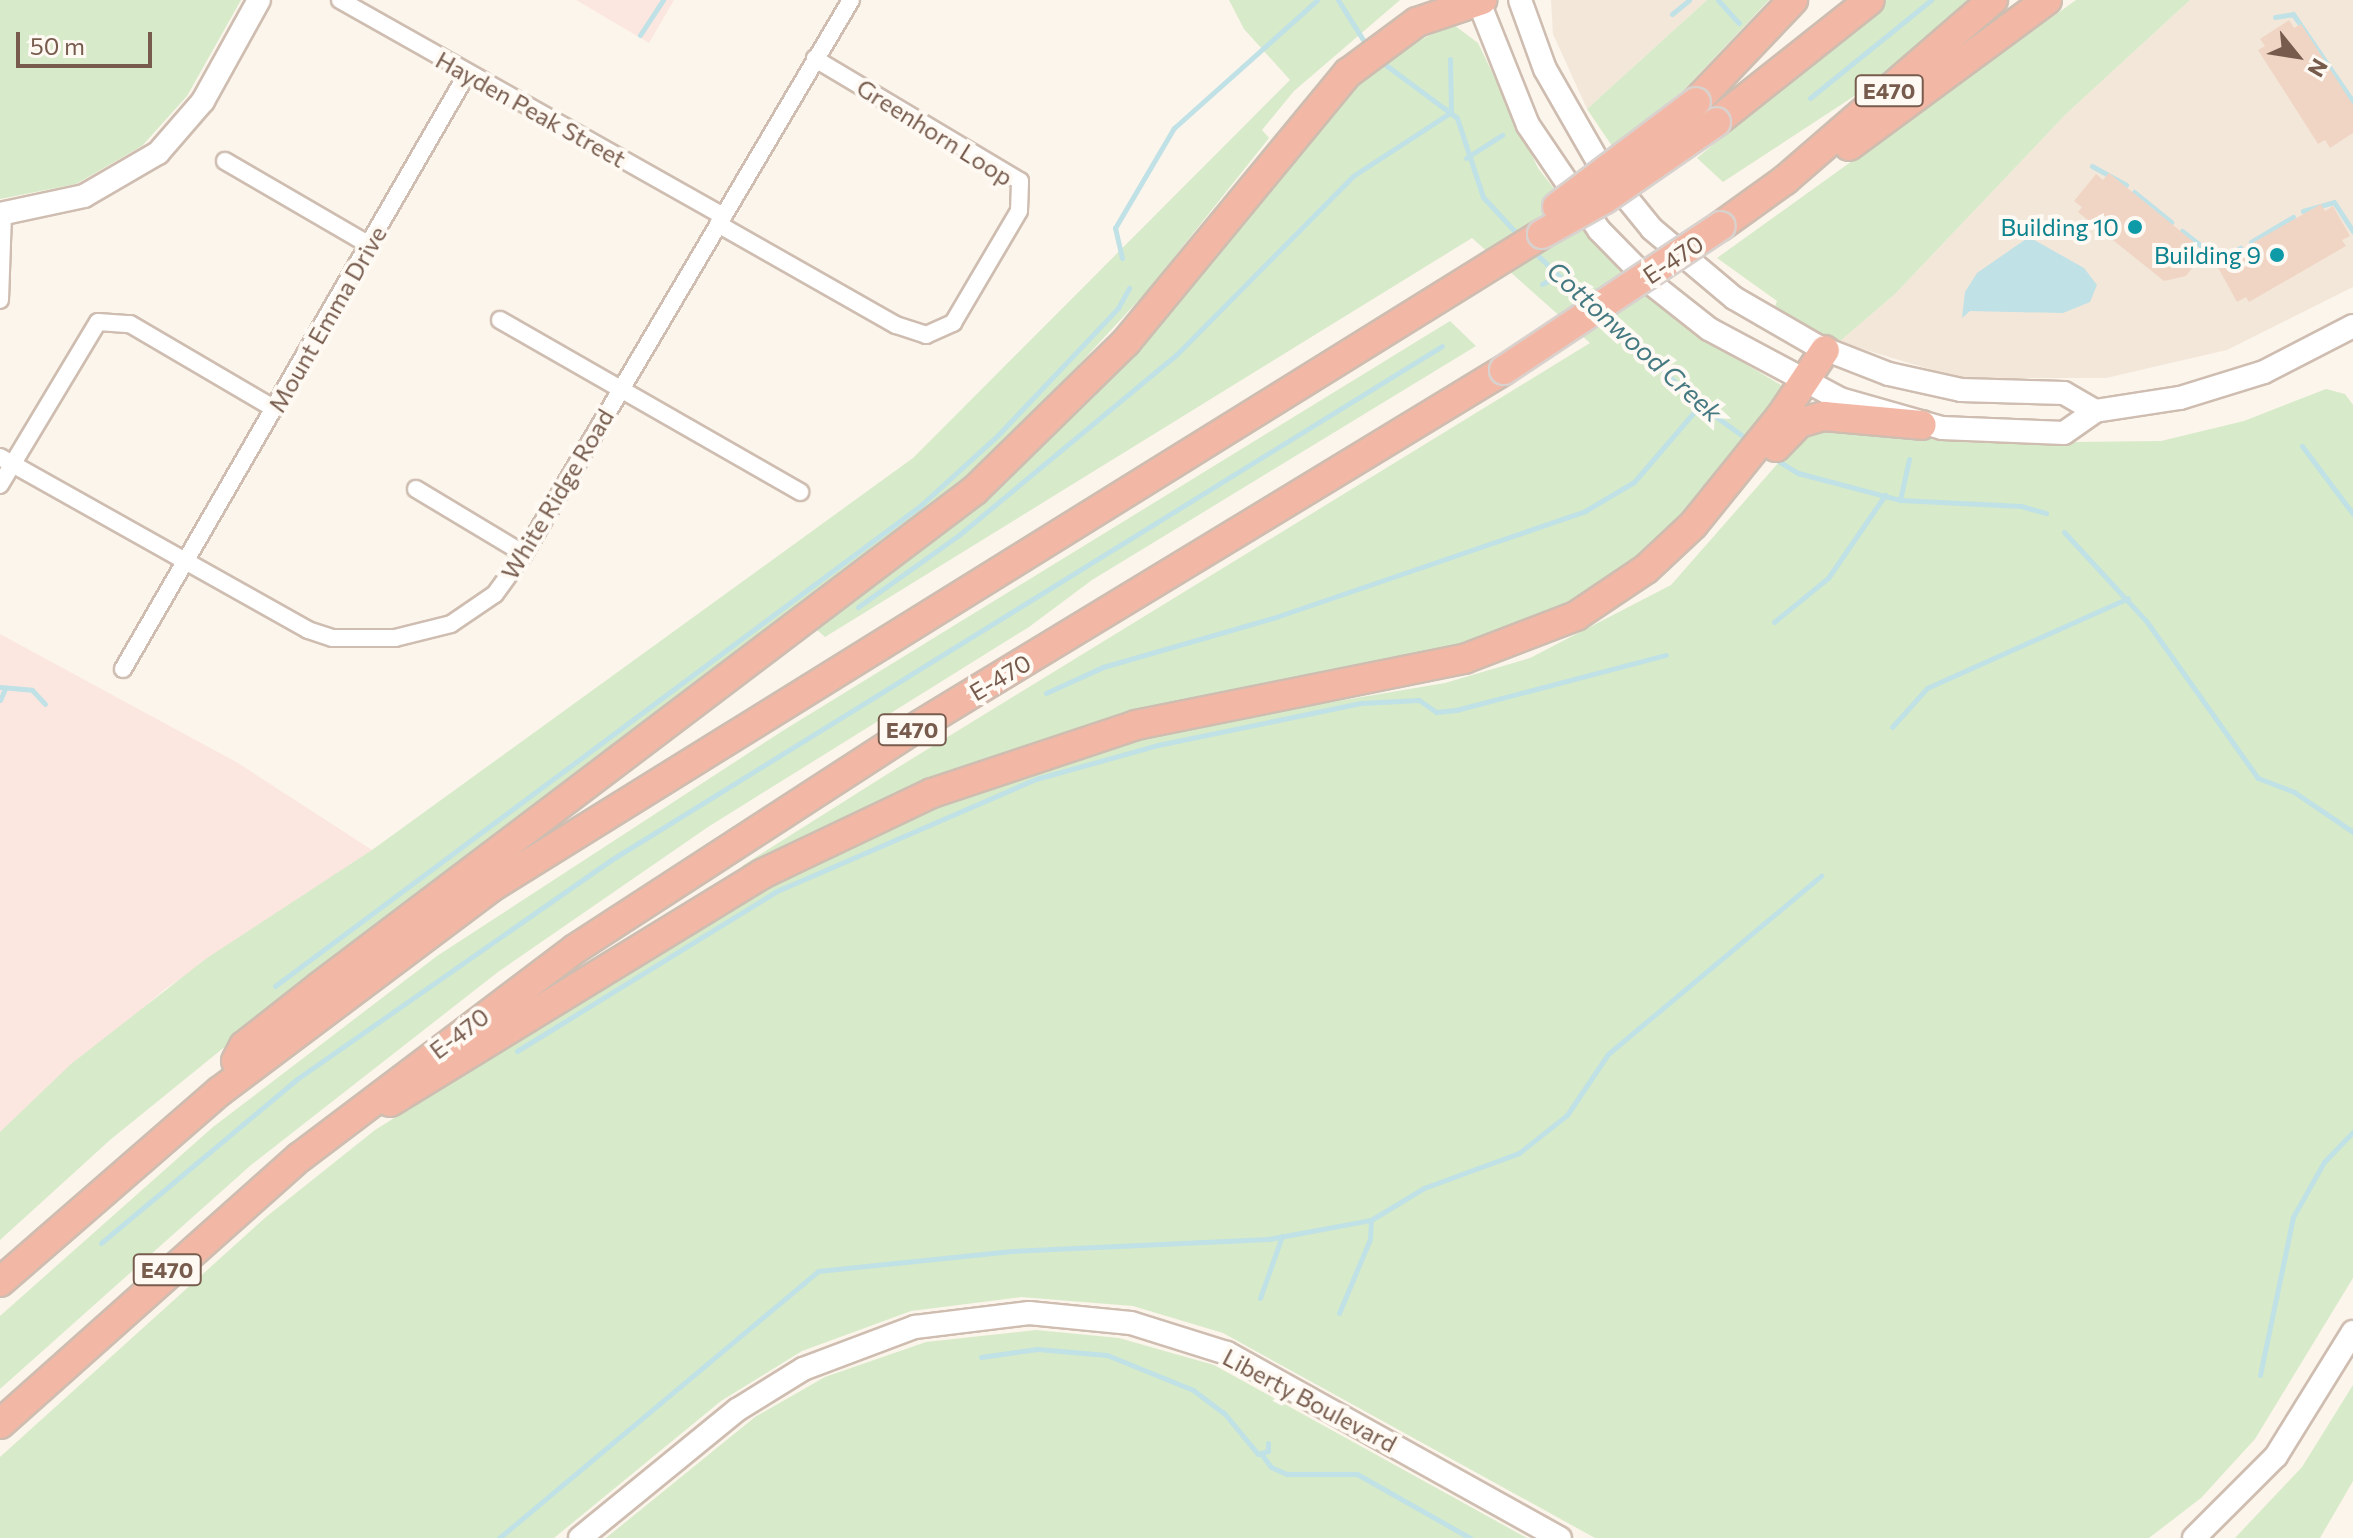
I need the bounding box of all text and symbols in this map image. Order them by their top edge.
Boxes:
scale bar [20,16,156,66]
north arrow [2257,16,2337,96]
text: 50 m [30,31,85,60]
street label: Hayden Peak Street [431,45,631,173]
text: N [2302,54,2334,82]
street label: Greenhorn Loop [852,72,1018,192]
road number: E470 [1853,73,1925,109]
place label: Building 10 [2001,213,2119,241]
marker: Building 10 [2126,218,2144,236]
street label: Mount Emma Drive [262,221,392,417]
street label: E-470 [1637,228,1709,290]
place label: Building 9 [2154,241,2261,269]
marker: Building 9 [2268,246,2286,264]
water label: Cottonwood Creek [1541,254,1729,428]
street label: White Ridge Road [495,404,619,584]
street label: E-470 [964,648,1036,706]
road number: E470 [876,712,948,748]
street label: E-470 [424,1001,494,1065]
road number: E470 [131,1252,203,1288]
street label: Liberty Boulevard [1218,1342,1402,1458]

